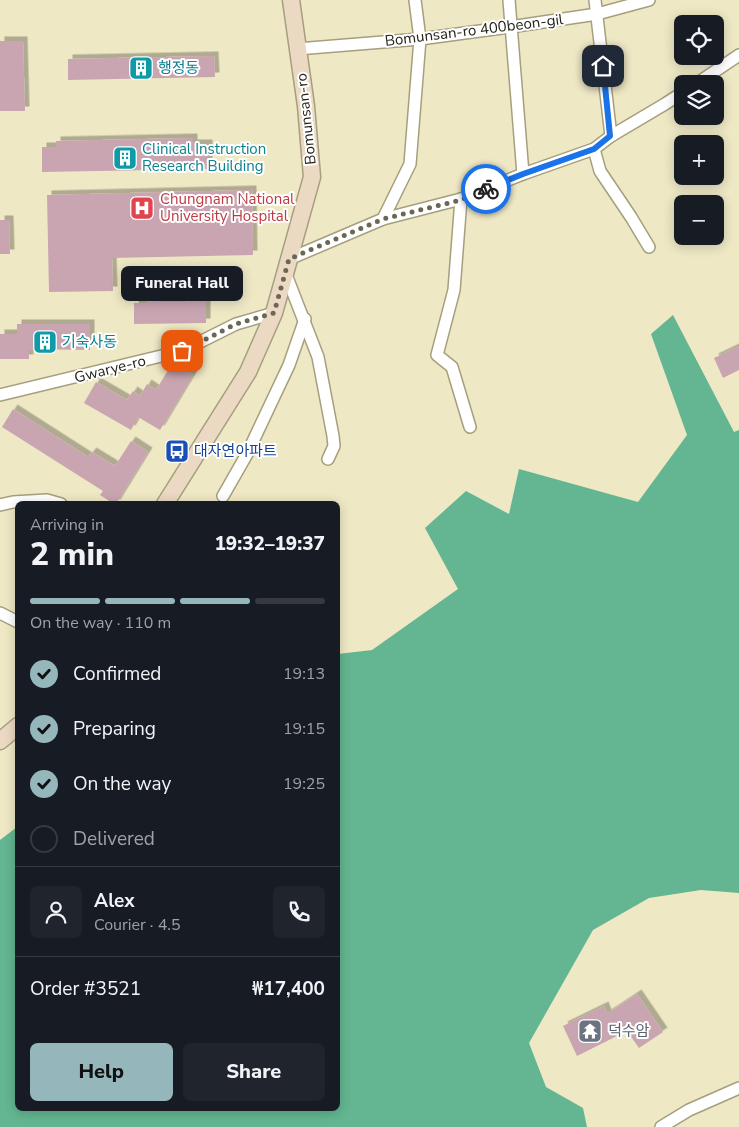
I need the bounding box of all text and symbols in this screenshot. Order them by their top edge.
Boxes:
street label: Bomunsan-ro 400beon-gil [384,9,565,51]
map controls [674,15,724,245]
button: locate [674,15,724,65]
pin [582,45,624,87]
icon: home [589,52,617,80]
building icon: 행정동 [128,55,154,81]
place label: 행정동 [158,58,199,78]
street label: Bomunsan-ro [291,72,321,166]
button: layers [674,75,724,125]
button: + [674,135,724,185]
place label: Clinical Instruction Research Building [142,139,266,176]
building icon: Clinical Instruction Research Building [112,145,138,171]
courier [461,164,511,214]
icon: bike [472,175,500,203]
place label: Chungnam National University Hospital [160,189,295,226]
hospital icon: Chungnam National University Hospital [129,195,155,221]
button: − [674,195,724,245]
callout: Funeral Hall [121,266,243,301]
text: Funeral Hall [135,272,229,294]
building icon: 기숙사동 [32,329,58,355]
pin [161,330,203,372]
place label: 기숙사동 [62,332,117,352]
icon: bag [168,337,196,365]
street label: Gwarye-ro [72,350,148,388]
bus stop icon: 대자연아파트 [164,438,190,464]
place label: 대자연아파트 [194,441,277,461]
text: Arriving in [30,514,104,536]
text: 19:32–19:37 [214,531,325,557]
text: 2 min [30,533,114,576]
text: On the way · 110 m [30,612,171,634]
icon: check [30,660,58,688]
text: Confirmed [73,661,161,687]
text: 19:13 [283,663,325,685]
icon: check [30,715,58,743]
text: Preparing [73,716,156,742]
text: 19:15 [283,718,325,740]
icon: check [30,770,58,798]
text: On the way [73,771,171,797]
text: 19:25 [283,773,325,795]
text: Delivered [73,826,155,852]
button: person [30,886,82,938]
button: phone [273,886,325,938]
text: Alex [94,888,135,914]
text: Courier · 4.5 [94,914,180,936]
text: Order #3521 [30,976,141,1002]
text: ₩17,400 [252,976,325,1002]
temple icon: 덕수암 [577,1018,603,1044]
place label: 덕수암 [608,1021,650,1041]
button: Help [30,1043,173,1101]
button: Share [183,1043,325,1101]

